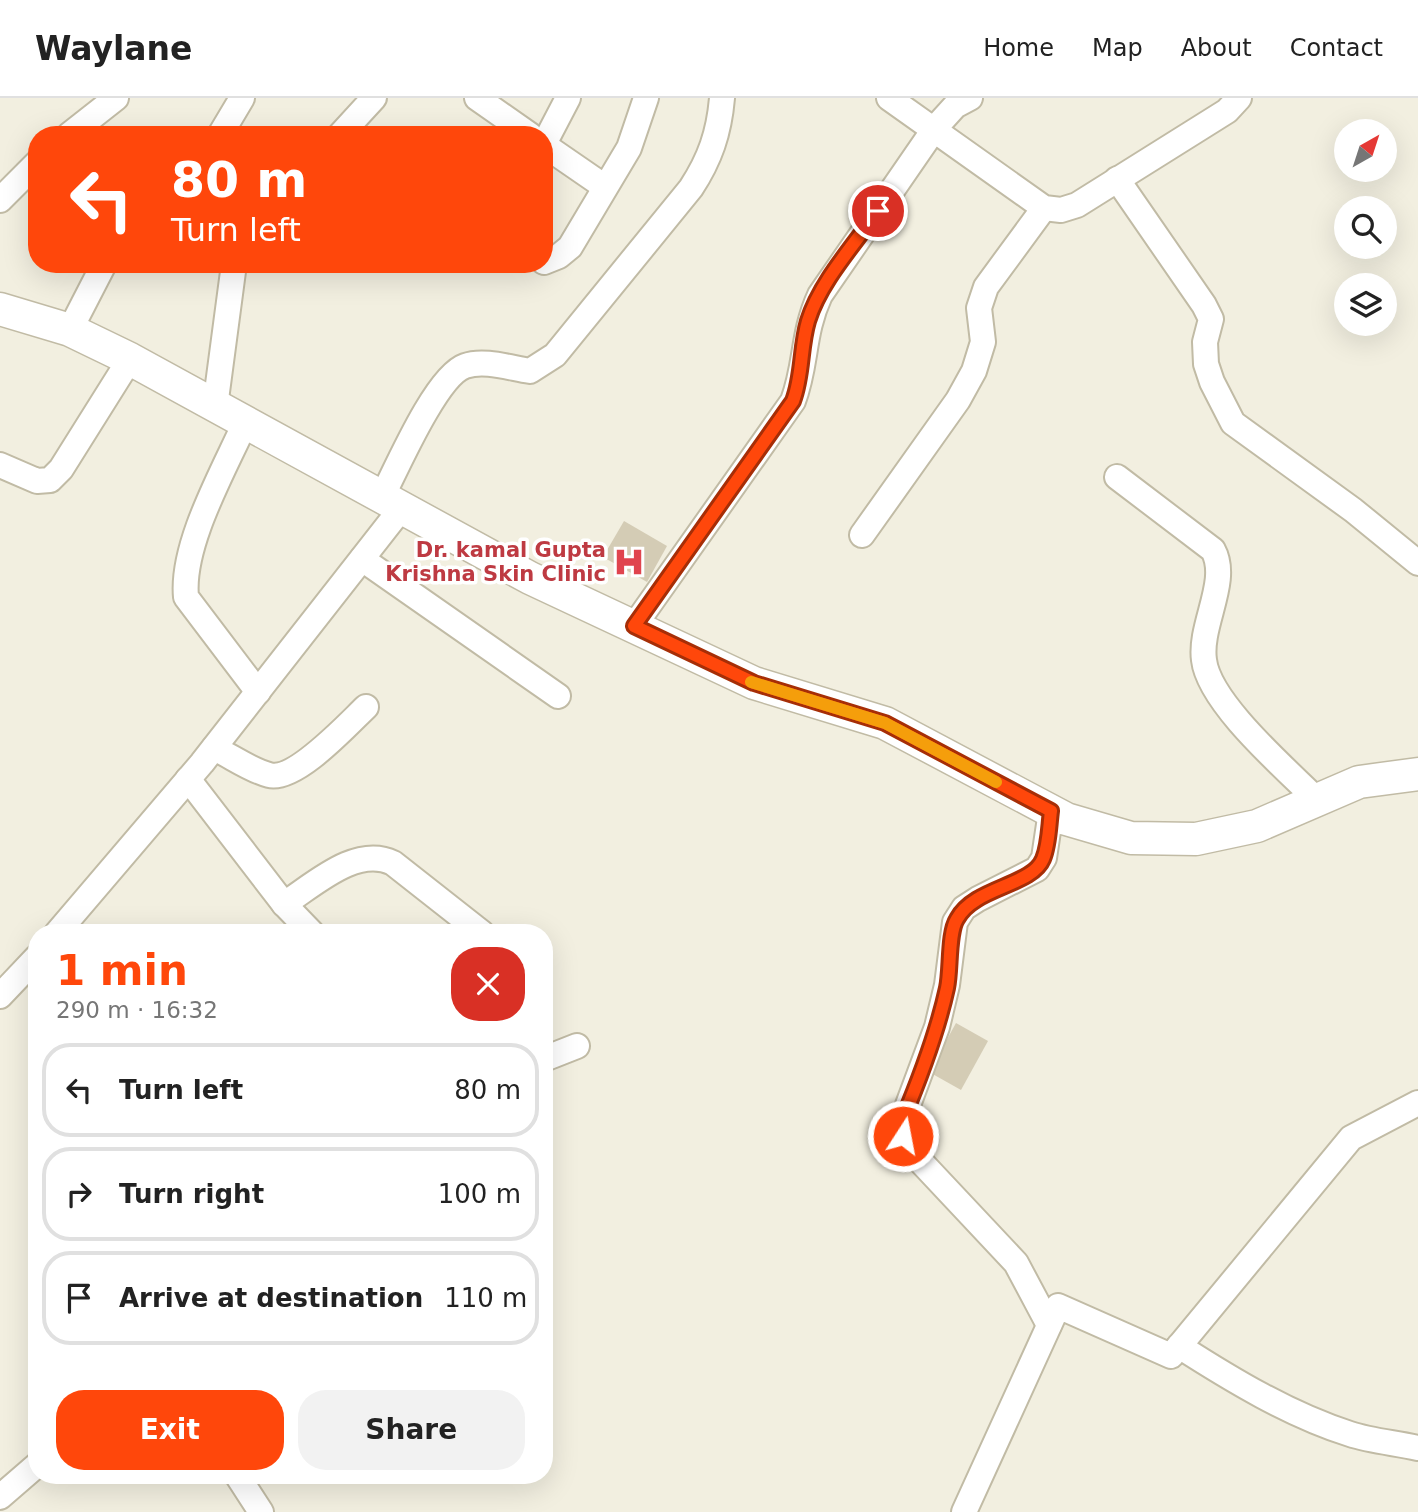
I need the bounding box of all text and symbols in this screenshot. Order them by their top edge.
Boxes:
text: Waylane [35,29,192,68]
text: Home [983,34,1054,62]
text: Map [1092,34,1143,62]
text: About [1181,34,1252,62]
text: Contact [1290,34,1383,62]
north arrow [1334,119,1396,182]
map controls [1334,119,1397,336]
text: 80 m [171,152,307,209]
icon: left [56,154,147,245]
pin [848,181,908,241]
icon: arrive [859,192,897,230]
button: search [1334,196,1397,259]
text: Turn left [171,211,301,249]
button: layers [1334,273,1397,336]
place label: Dr. kamal Gupta Krishna Skin Clinic [385,538,606,586]
hospital icon: Dr. kamal Gupta Krishna Skin Clinic [612,545,646,579]
text: 1 min [56,946,188,995]
button: close [451,947,525,1021]
text: 290 m · 16:32 [56,997,218,1023]
icon: left [60,1071,98,1109]
text: Turn left [119,1075,243,1105]
text: 80 m [454,1075,521,1105]
position arrow [866,1099,940,1173]
icon: right [60,1175,98,1213]
text: Turn right [119,1179,264,1209]
text: 100 m [438,1179,521,1209]
icon: arrive [60,1279,98,1317]
text: Arrive at destination [119,1283,423,1313]
text: 110 m [444,1283,527,1313]
button: Exit [56,1390,284,1470]
button: Share [298,1390,525,1470]

